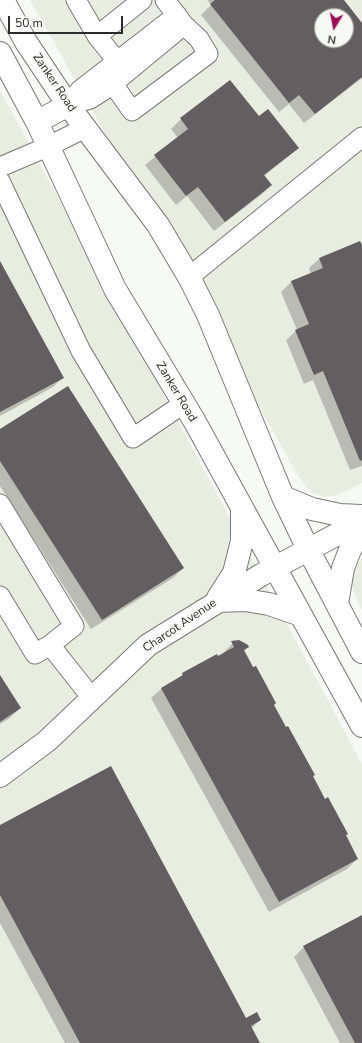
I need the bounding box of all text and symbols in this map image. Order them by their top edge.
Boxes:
scale bar [10,8,125,34]
north arrow [314,8,354,48]
text: 50 m [15,15,43,31]
text: N [327,31,337,47]
street label: Zanker Road [29,51,79,115]
street label: Zanker Road [152,359,200,425]
street label: Charcot Avenue [140,596,220,656]

